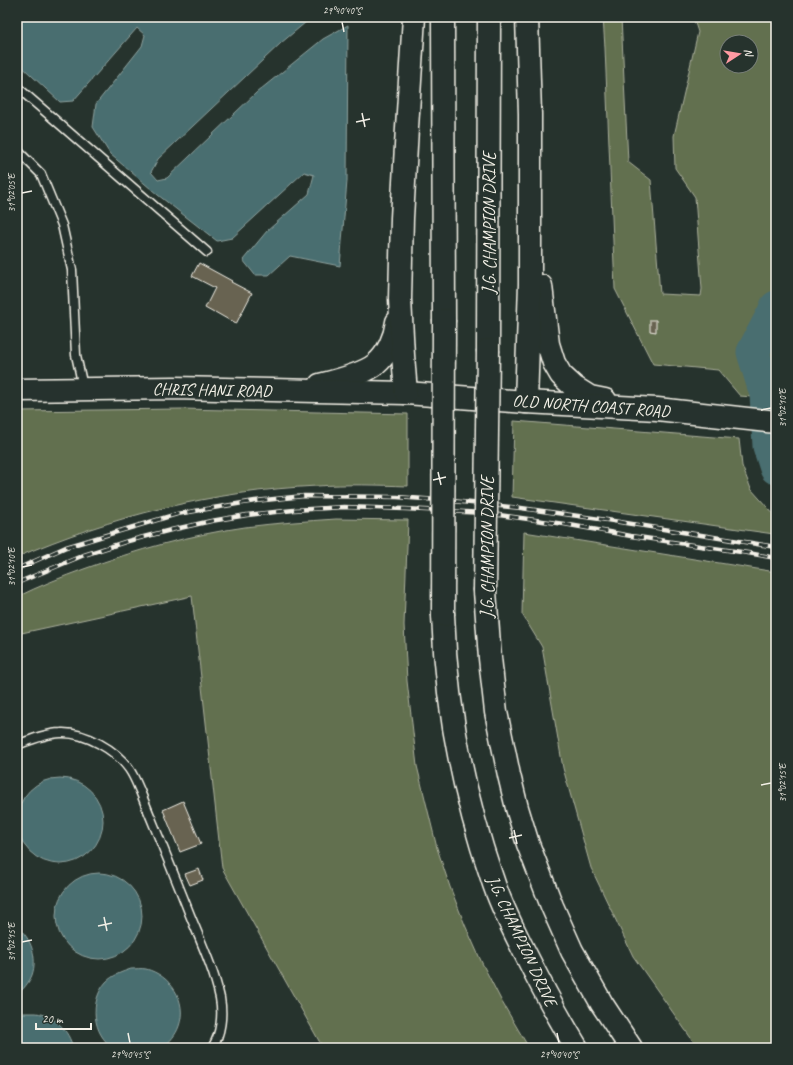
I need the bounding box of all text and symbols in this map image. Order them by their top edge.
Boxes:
text: 29°40'40"S [323,4,363,17]
north arrow [719,34,759,74]
text: N [741,47,757,59]
street label: J.G. CHAMPION DRIVE [479,149,500,295]
text: 31°02'05"E [5,172,18,212]
street label: CHRIS HANI ROAD [152,378,273,402]
text: 31°02'10"E [776,387,789,427]
street label: OLD NORTH COAST ROAD [512,390,672,422]
street label: J.G. CHAMPION DRIVE [477,473,498,619]
text: 31°02'10"E [5,546,18,586]
text: 31°02'15"E [776,762,789,802]
street label: J.G. CHAMPION DRIVE [482,871,563,1012]
text: 31°02'15"E [5,921,18,961]
scale bar [36,1005,91,1031]
text: 20 m [42,1011,64,1027]
text: 29°40'45"S [111,1048,151,1061]
text: 29°40'40"S [540,1048,580,1061]

